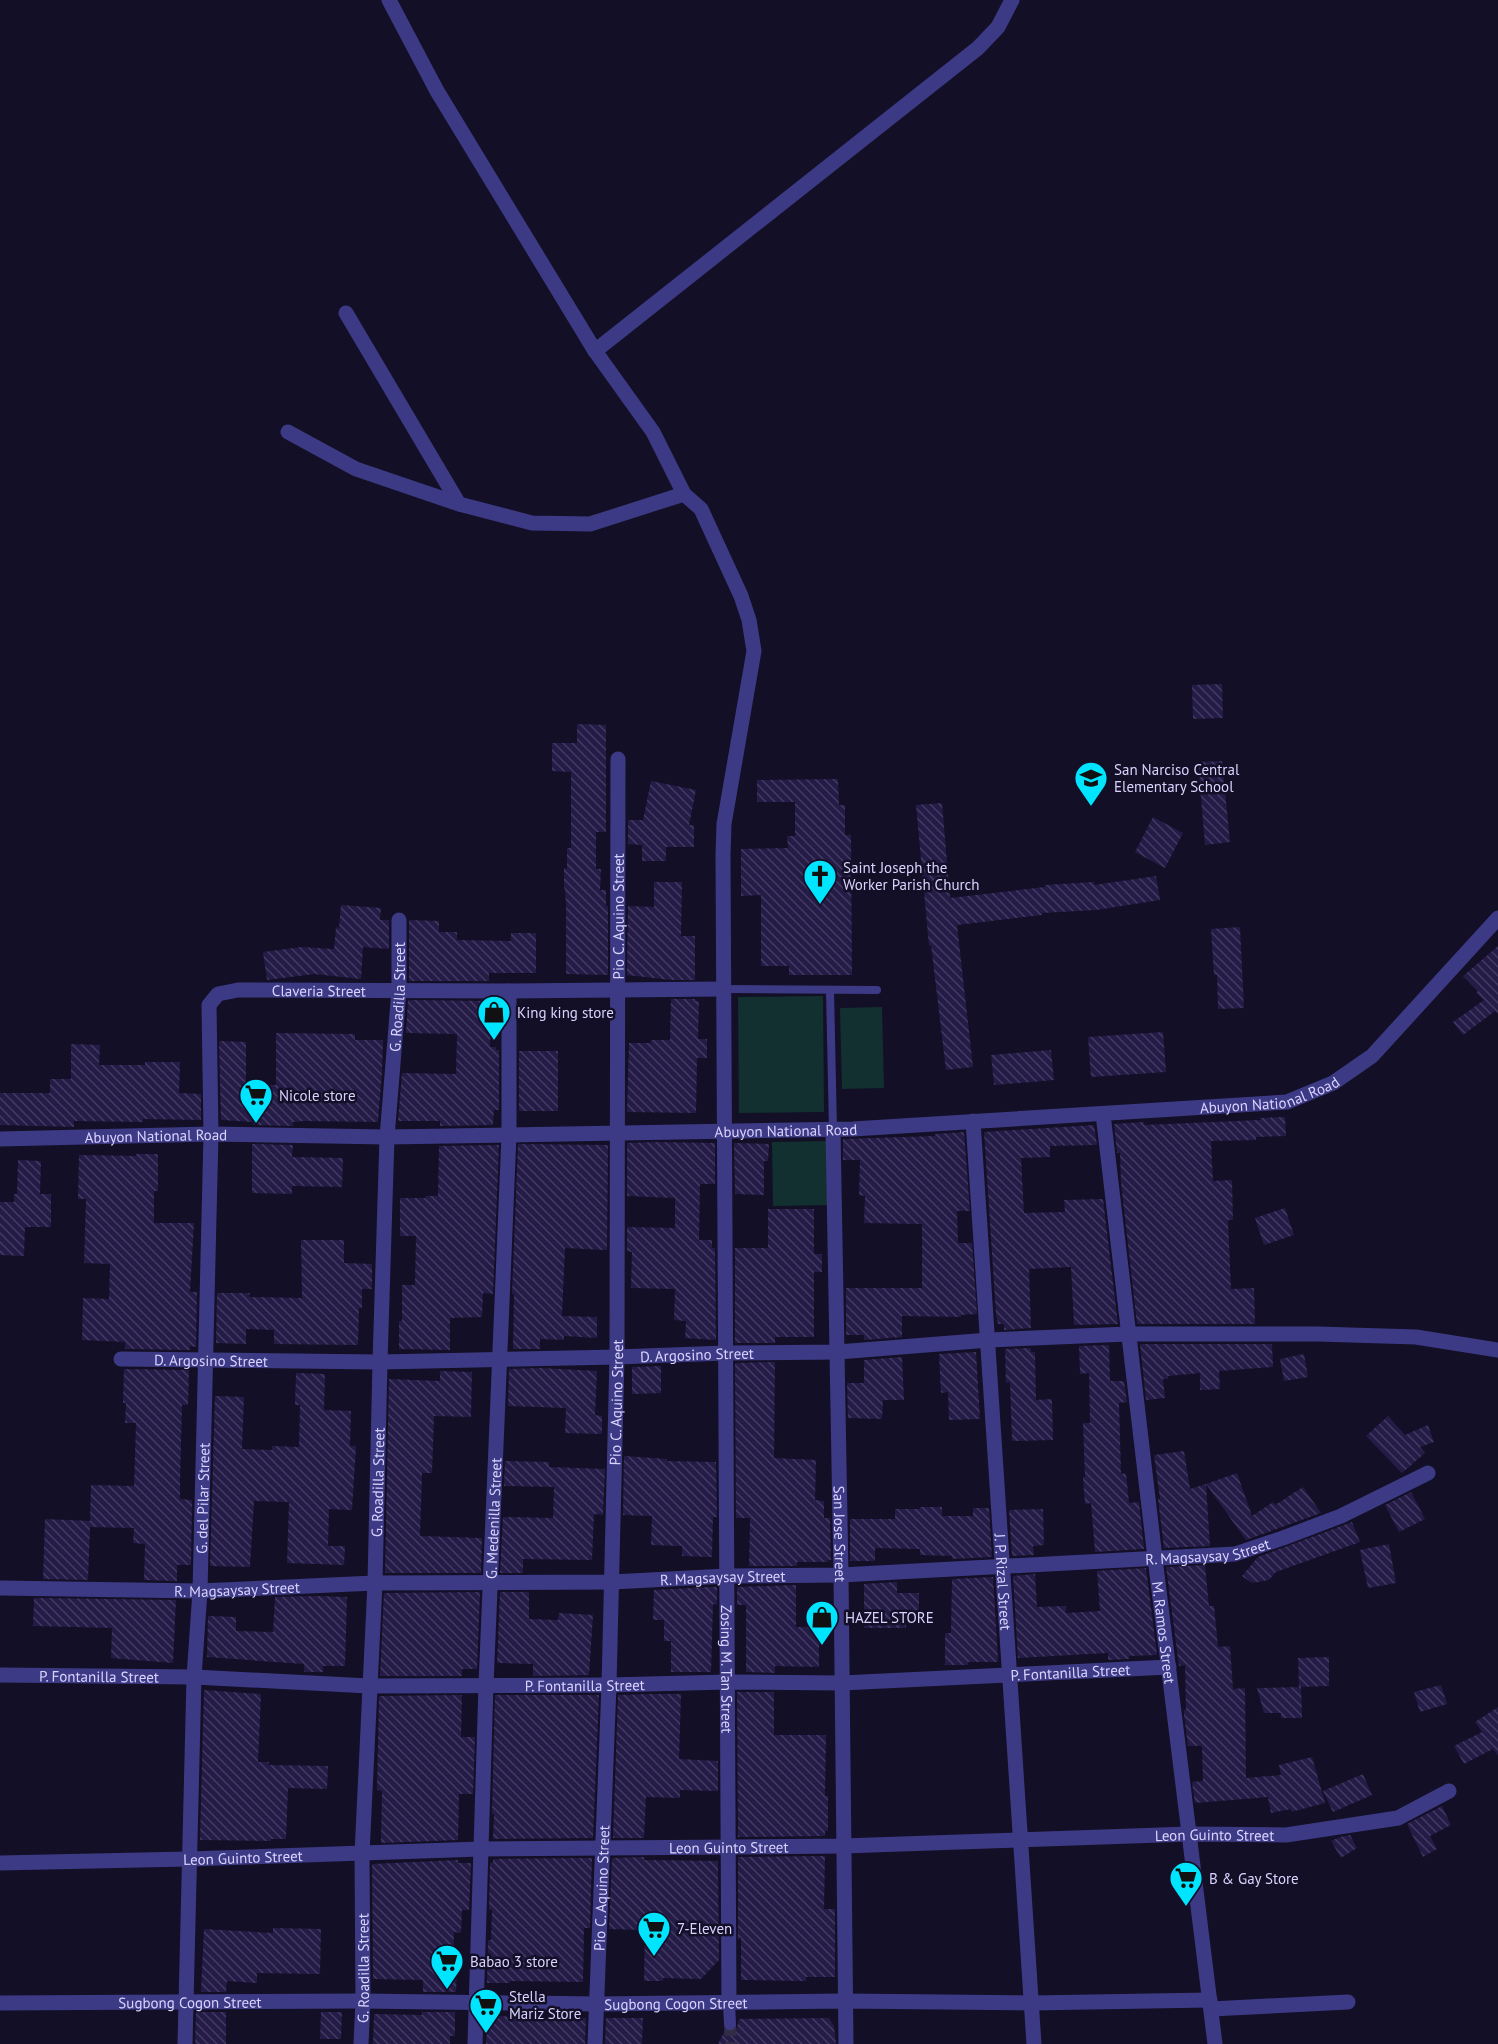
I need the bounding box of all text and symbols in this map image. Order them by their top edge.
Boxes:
school or university icon: San Narciso Central Elementary School [1073,760,1109,807]
place label: San Narciso Central Elementary School [1114,760,1240,796]
street label: Pio C. Aquino Street [608,853,627,979]
church icon: Saint Joseph the Worker Parish Church [802,858,838,905]
place label: Saint Joseph the Worker Parish Church [843,858,980,894]
street label: G. Roadilla Street [384,942,409,1052]
street label: Claveria Street [272,981,366,1000]
shop icon: King king store [476,994,512,1041]
place label: King king store [517,1003,614,1022]
street label: Abuyon National Road [1199,1072,1343,1117]
supermarket icon: Nicole store [238,1077,274,1124]
place label: Nicole store [279,1086,356,1105]
street label: Abuyon National Road [714,1119,858,1141]
street label: Abuyon National Road [84,1124,227,1146]
street label: Pio C. Aquino Street [605,1339,627,1466]
street label: D. Argosino Street [640,1343,754,1366]
street label: D. Argosino Street [154,1350,268,1370]
street label: G. Roadilla Street [367,1427,388,1537]
street label: G. del Pilar Street [191,1443,213,1554]
street label: G. Medenilla Street [481,1457,505,1579]
street label: San Jose Street [830,1486,851,1582]
street label: J. P. Rizal Street [991,1532,1016,1631]
street label: R. Magsaysay Street [1145,1534,1272,1568]
street label: R. Magsaysay Street [659,1566,786,1589]
street label: R. Magsaysay Street [174,1577,300,1601]
street label: M. Ramos Street [1148,1580,1180,1685]
shop icon: HAZEL STORE [804,1599,840,1646]
street label: Zosing M. Tan Street [717,1605,737,1733]
place label: HAZEL STORE [845,1608,934,1627]
street label: P. Fontanilla Street [1010,1659,1131,1684]
street label: P. Fontanilla Street [39,1666,159,1686]
street label: P. Fontanilla Street [525,1675,645,1695]
street label: Leon Guinto Street [1155,1824,1274,1845]
street label: Pio C. Aquino Street [589,1825,613,1951]
street label: Leon Guinto Street [669,1837,789,1857]
street label: Leon Guinto Street [183,1846,303,1869]
supermarket icon: B & Gay Store [1168,1860,1204,1907]
place label: B & Gay Store [1209,1869,1299,1888]
supermarket icon: 7-Eleven [636,1910,672,1957]
street label: G. Roadilla Street [352,1913,373,2023]
place label: 7-Eleven [677,1919,732,1938]
supermarket icon: Babao 3 store [429,1943,465,1990]
place label: Babao 3 store [470,1952,558,1971]
supermarket icon: Stella Mariz Store [468,1987,504,2034]
place label: Stella Mariz Store [509,1987,581,2023]
street label: Sugbong Cogon Street [118,1992,262,2012]
street label: Sugbong Cogon Street [604,1993,748,2013]

